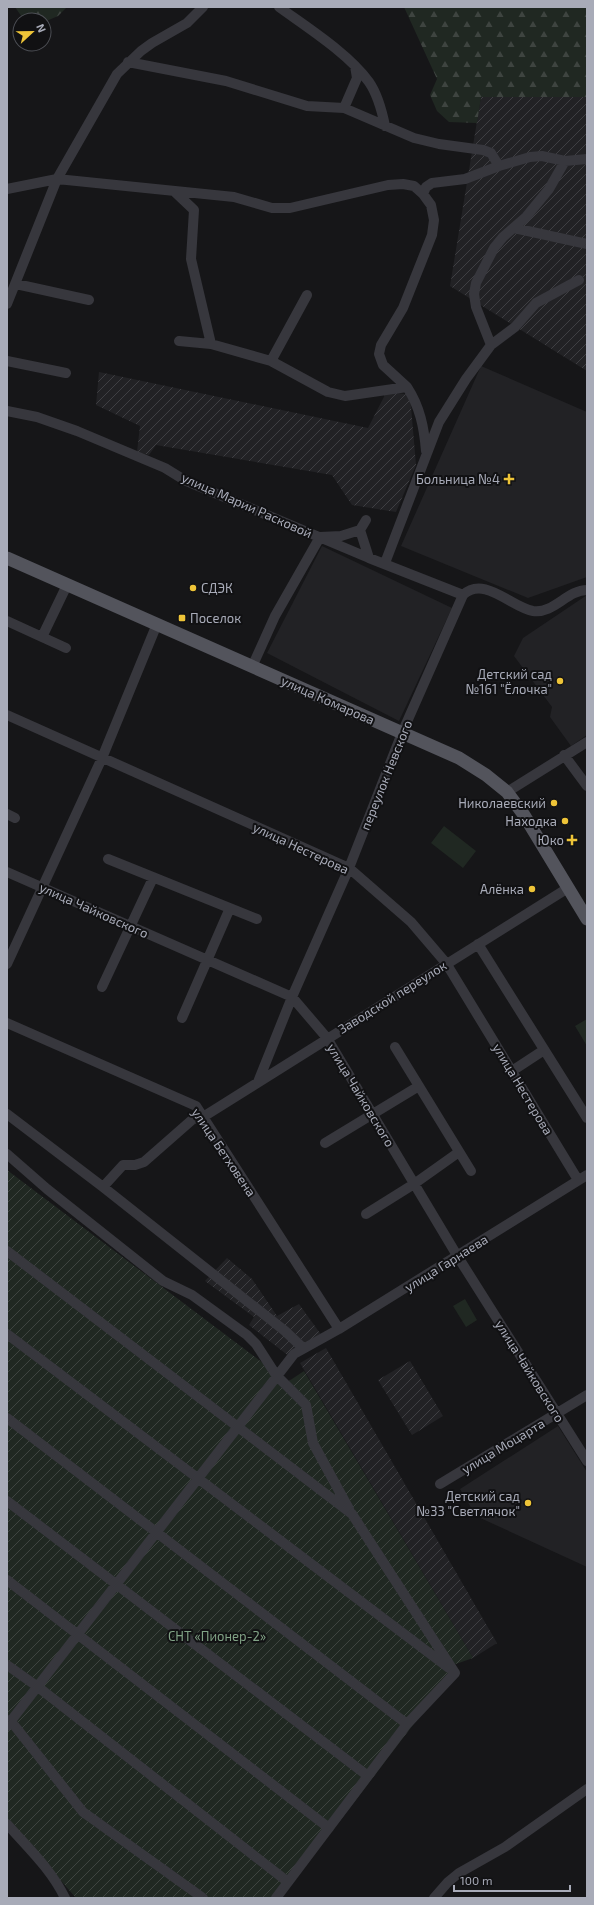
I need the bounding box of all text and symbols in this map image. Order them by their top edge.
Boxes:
north arrow [12,12,52,52]
text: N [34,22,49,34]
street label: улица Марии Расковой [179,469,315,541]
place label: Больница №4 [416,471,500,487]
marker: Больница №4 [503,473,515,485]
place label: СДЭК [201,580,233,596]
marker: СДЭК [188,583,198,593]
place label: Поселок [190,610,241,626]
marker: Поселок [177,613,187,623]
place label: Детский сад №161 "Ёлочка" [465,666,552,697]
street label: улица Комарова [279,672,377,728]
marker: Детский сад №161 "Ёлочка" [555,676,565,686]
street label: переулок Невского [357,718,415,832]
place label: Николаевский [458,795,546,811]
marker: Николаевский [549,798,559,808]
place label: Находка [505,813,557,829]
marker: Находка [560,816,570,826]
street label: улица Нестерова [250,819,352,877]
place label: Юко [538,832,564,848]
marker: Юко [567,835,577,845]
street label: улица Чайковского [37,879,151,941]
place label: Алёнка [480,881,524,897]
marker: Алёнка [527,884,537,894]
street label: Заводской переулок [335,957,449,1037]
street label: улица Чайковского [324,1040,398,1150]
street label: улица Нестерова [489,1040,557,1138]
street label: улица Бетховена [188,1105,260,1199]
street label: улица Гарнаева [401,1231,491,1295]
street label: улица Чайковского [492,1317,568,1425]
street label: улица Моцарта [459,1415,547,1477]
place label: Детский сад №33 "Светлячок" [416,1488,520,1519]
marker: Детский сад №33 "Светлячок" [523,1498,533,1508]
park label: СНТ «Пионер-2» [168,1628,266,1644]
scale bar [454,1867,570,1893]
text: 100 m [460,1873,492,1887]

